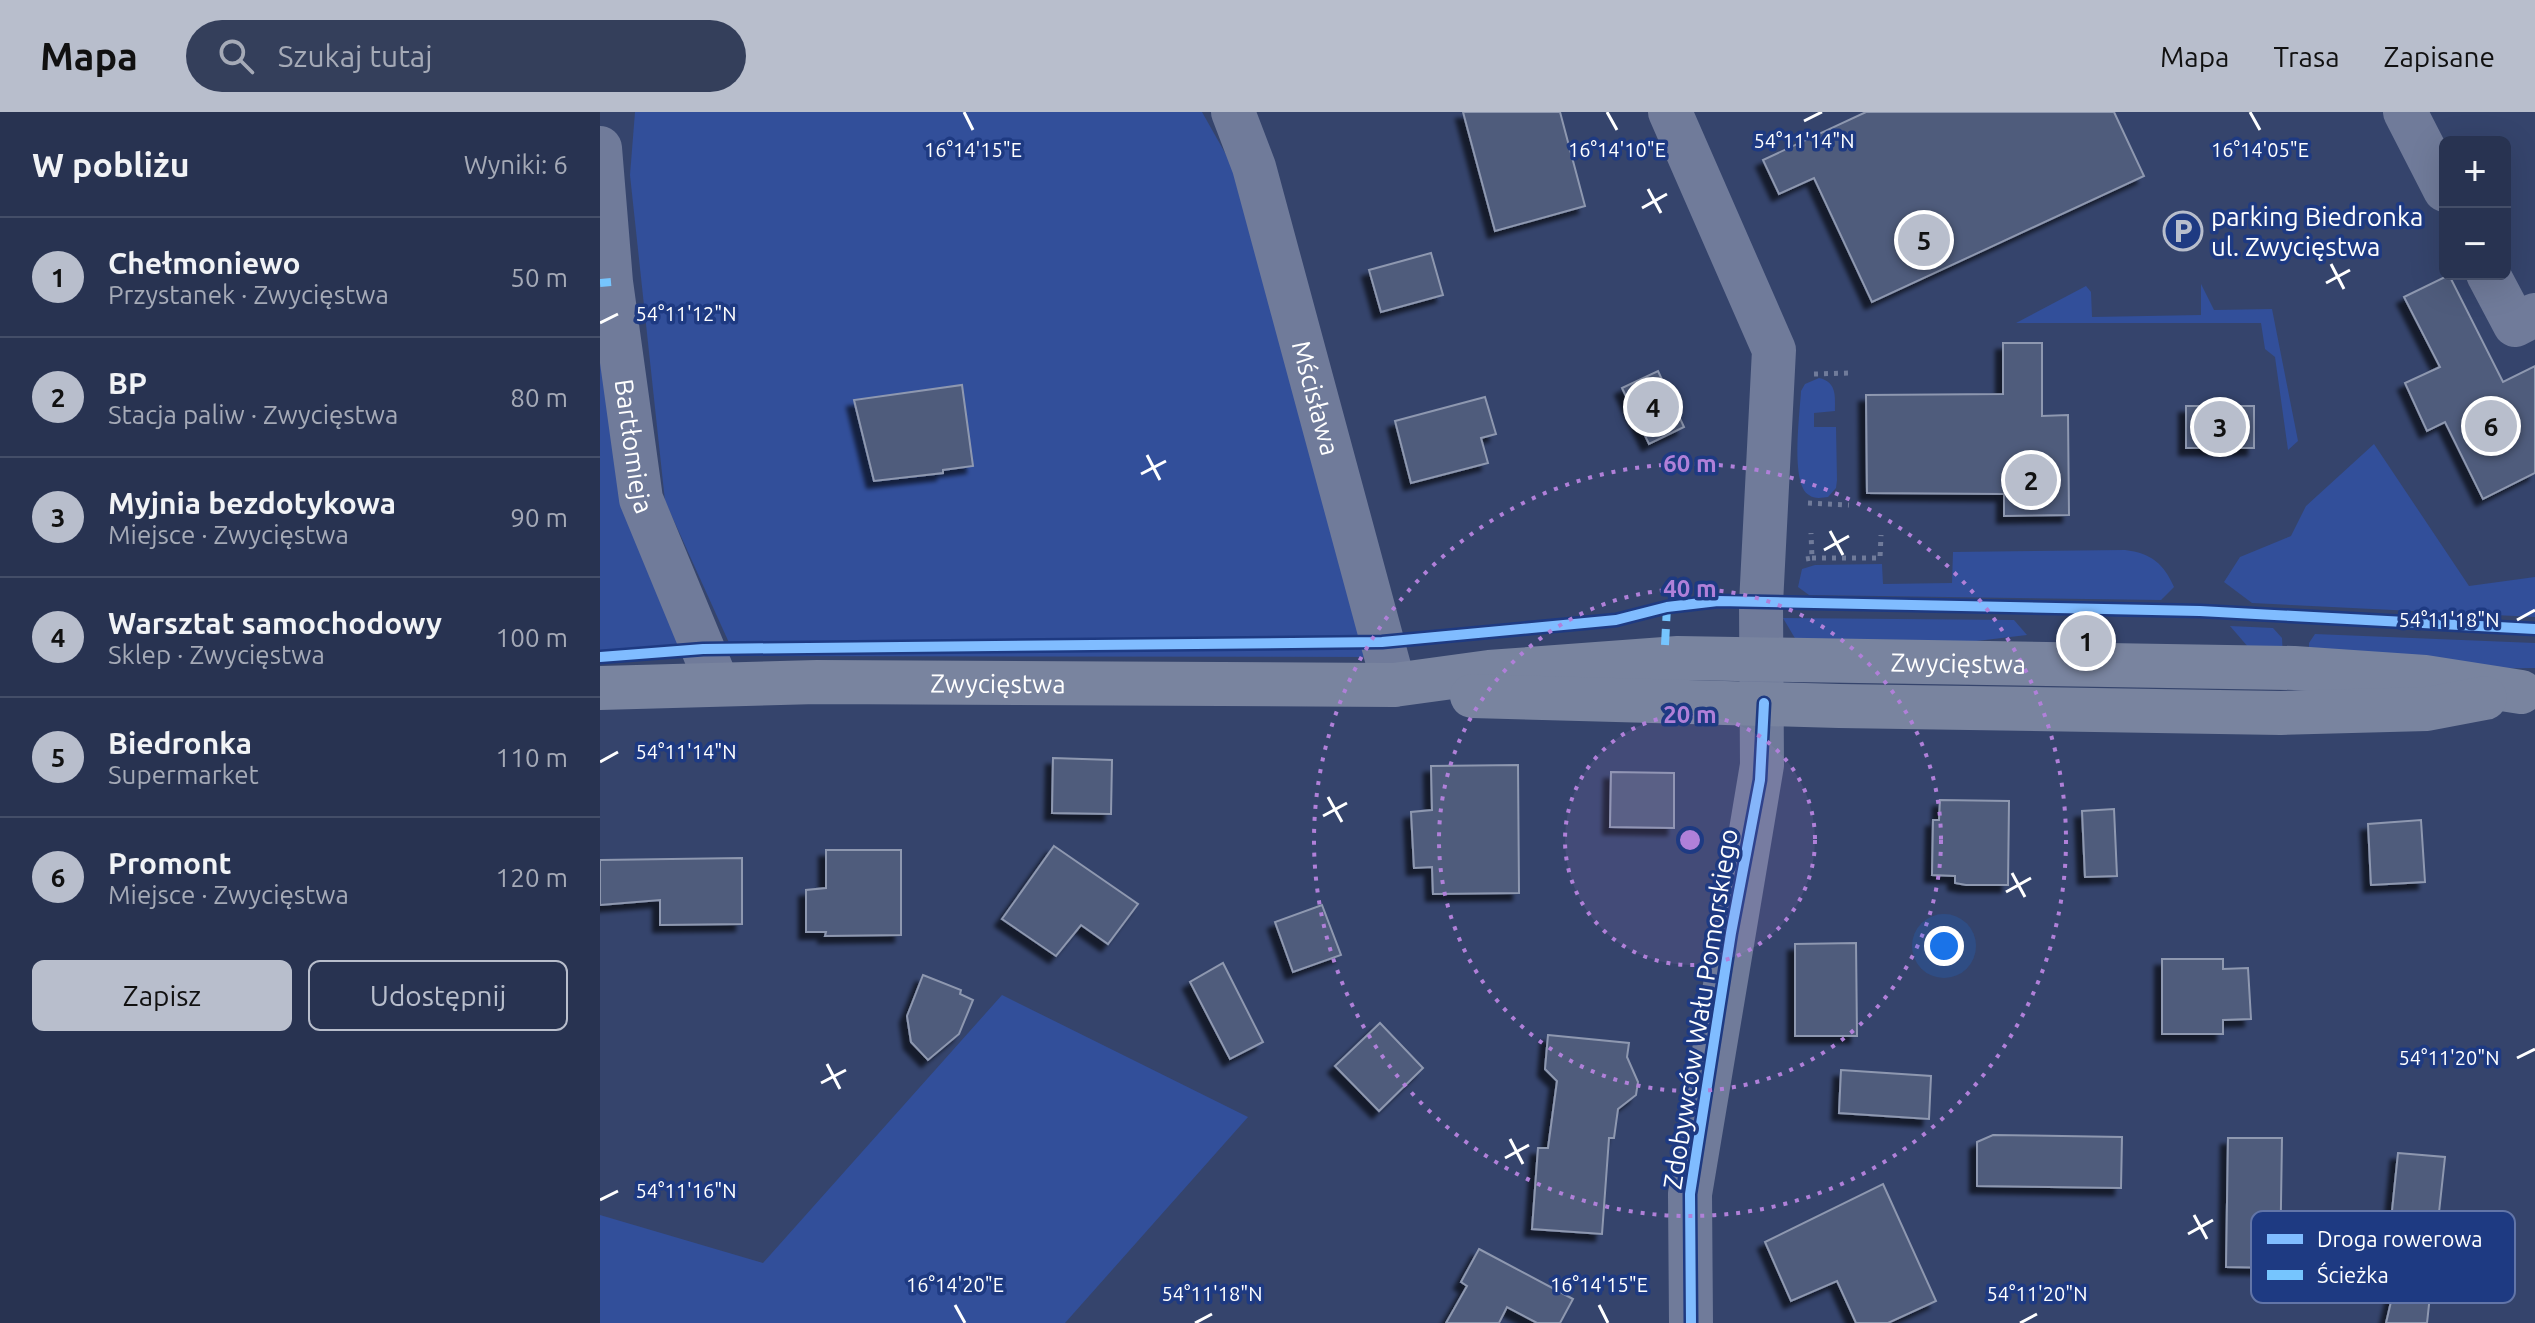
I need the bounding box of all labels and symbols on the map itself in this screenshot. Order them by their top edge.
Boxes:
text: 54°11'14"N [1753,129,1855,152]
text: 16°14'15"E [924,138,1022,161]
text: 16°14'10"E [1568,138,1666,161]
text: 16°14'05"E [2211,138,2309,161]
place label: parking Biedronka ul. Zwycięstwa [2211,202,2423,261]
pin: 5 [1898,210,1950,270]
parking icon: parking Biedronka ul. Zwycięstwa [2162,210,2204,252]
text: 54°11'12"N [635,302,737,325]
street label: Mścisława [1287,337,1346,458]
street label: Bartłomieja [610,377,660,517]
pin: 4 [1627,377,1679,437]
pin: 6 [2465,396,2517,456]
pin: 3 [2194,397,2246,457]
text: 60 m [1663,450,1717,477]
pin: 2 [2005,450,2057,510]
text: 40 m [1663,575,1717,602]
text: 54°11'18"N [2398,608,2500,631]
pin: 1 [2060,611,2112,671]
street label: Zwycięstwa [1891,647,2026,678]
street label: Zwycięstwa [930,668,1066,698]
text: 20 m [1663,701,1717,728]
text: 54°11'14"N [635,740,737,763]
centre of rings [1676,826,1704,854]
street label: Zdobywców Wału Pomorskiego [1657,827,1743,1191]
your location [1924,926,1964,966]
text: 54°11'20"N [2398,1046,2500,1069]
text: 54°11'16"N [635,1179,737,1202]
legend [2251,1211,2515,1303]
text: Droga rowerowa [2317,1226,2483,1251]
text: Ścieżka [2317,1261,2389,1287]
text: 16°14'20"E [906,1273,1004,1296]
text: 16°14'15"E [1550,1273,1648,1296]
text: 54°11'18"N [1161,1282,1263,1305]
text: 54°11'20"N [1986,1282,2088,1305]

